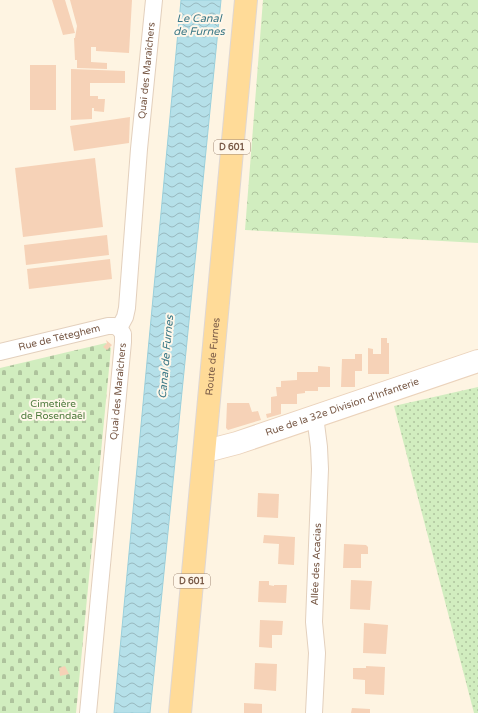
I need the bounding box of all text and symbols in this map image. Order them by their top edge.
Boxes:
water label: Le Canal de Furnes [173,12,225,38]
street label: Quai des Maraîchers [136,21,158,120]
road number: D 601 [214,140,250,154]
water label: Canal de Furnes [156,314,176,399]
street label: Route de Furnes [203,317,223,396]
street label: Rue de Téteghem [17,322,101,353]
street label: Quai des Maraîchers [108,342,129,440]
street label: Rue de la 32e Division d'Infanterie [264,375,421,439]
park label: Cimetière de Rosendaël [21,398,85,422]
street label: Allée des Acacias [309,523,324,606]
road number: D 601 [174,574,210,588]

